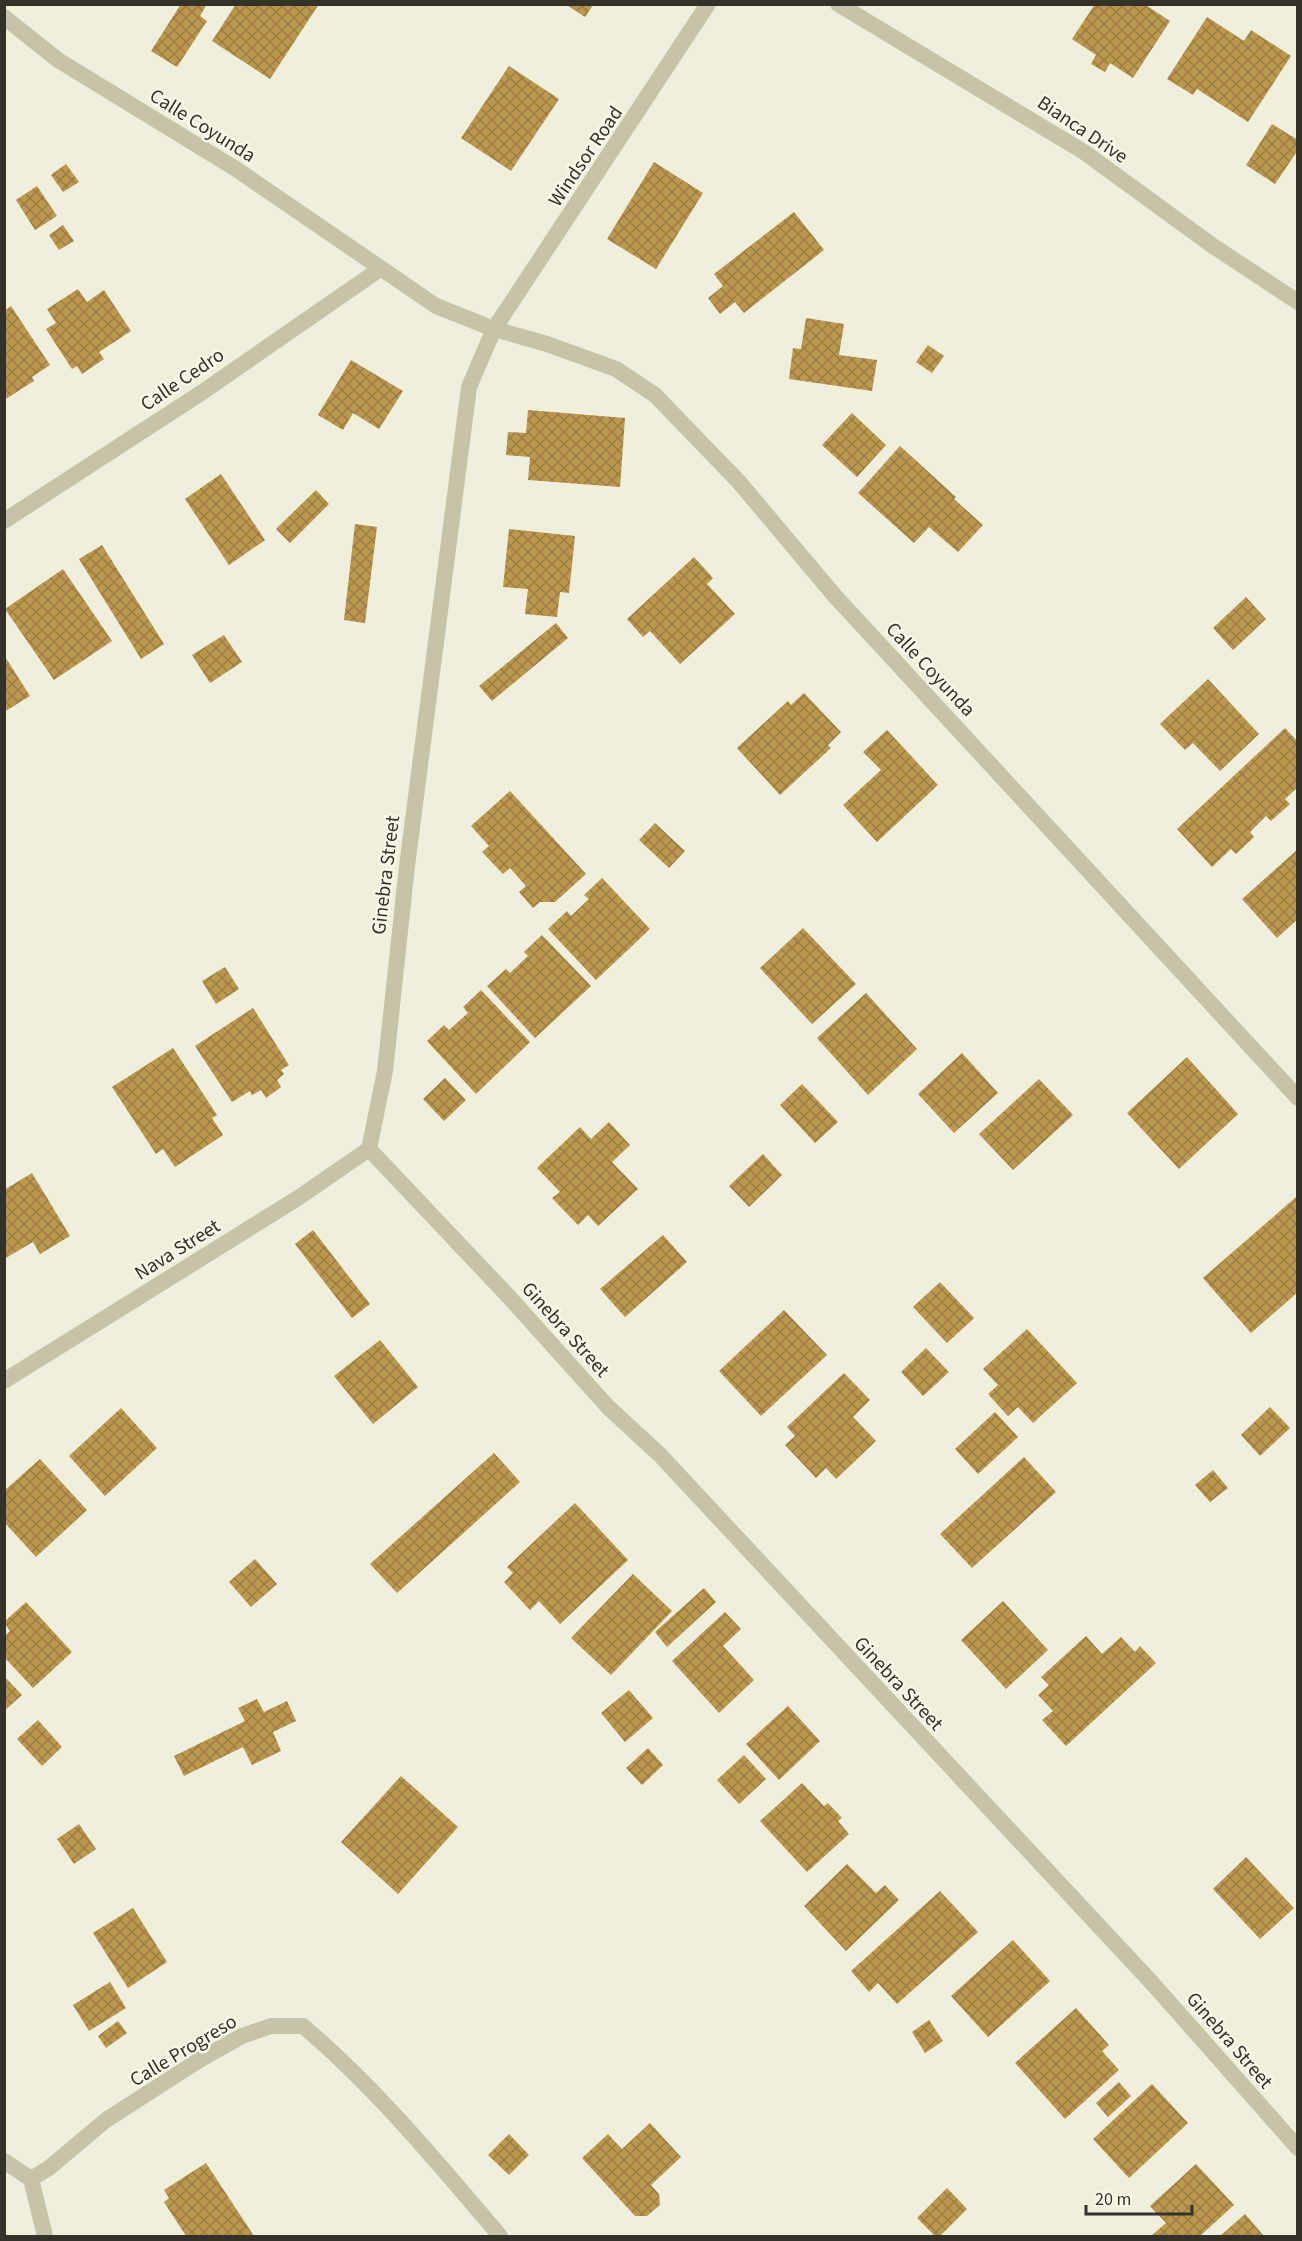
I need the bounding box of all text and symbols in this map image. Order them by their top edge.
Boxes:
street label: Calle Coyunda [144,82,261,170]
street label: Bianca Drive [1031,89,1133,171]
street label: Windsor Road [542,101,630,212]
street label: Calle Cedro [135,341,230,418]
street label: Calle Coyunda [879,616,981,723]
street label: Ginebra Street [365,814,407,936]
street label: Nava Street [129,1212,226,1287]
street label: Ginebra Street [515,1276,616,1384]
street label: Ginebra Street [847,1630,950,1737]
street label: Ginebra Street [1179,1986,1279,2095]
street label: Calle Progreso [125,2008,242,2094]
scale bar [1086,2178,1192,2216]
text: 20 m [1095,2187,1131,2212]

